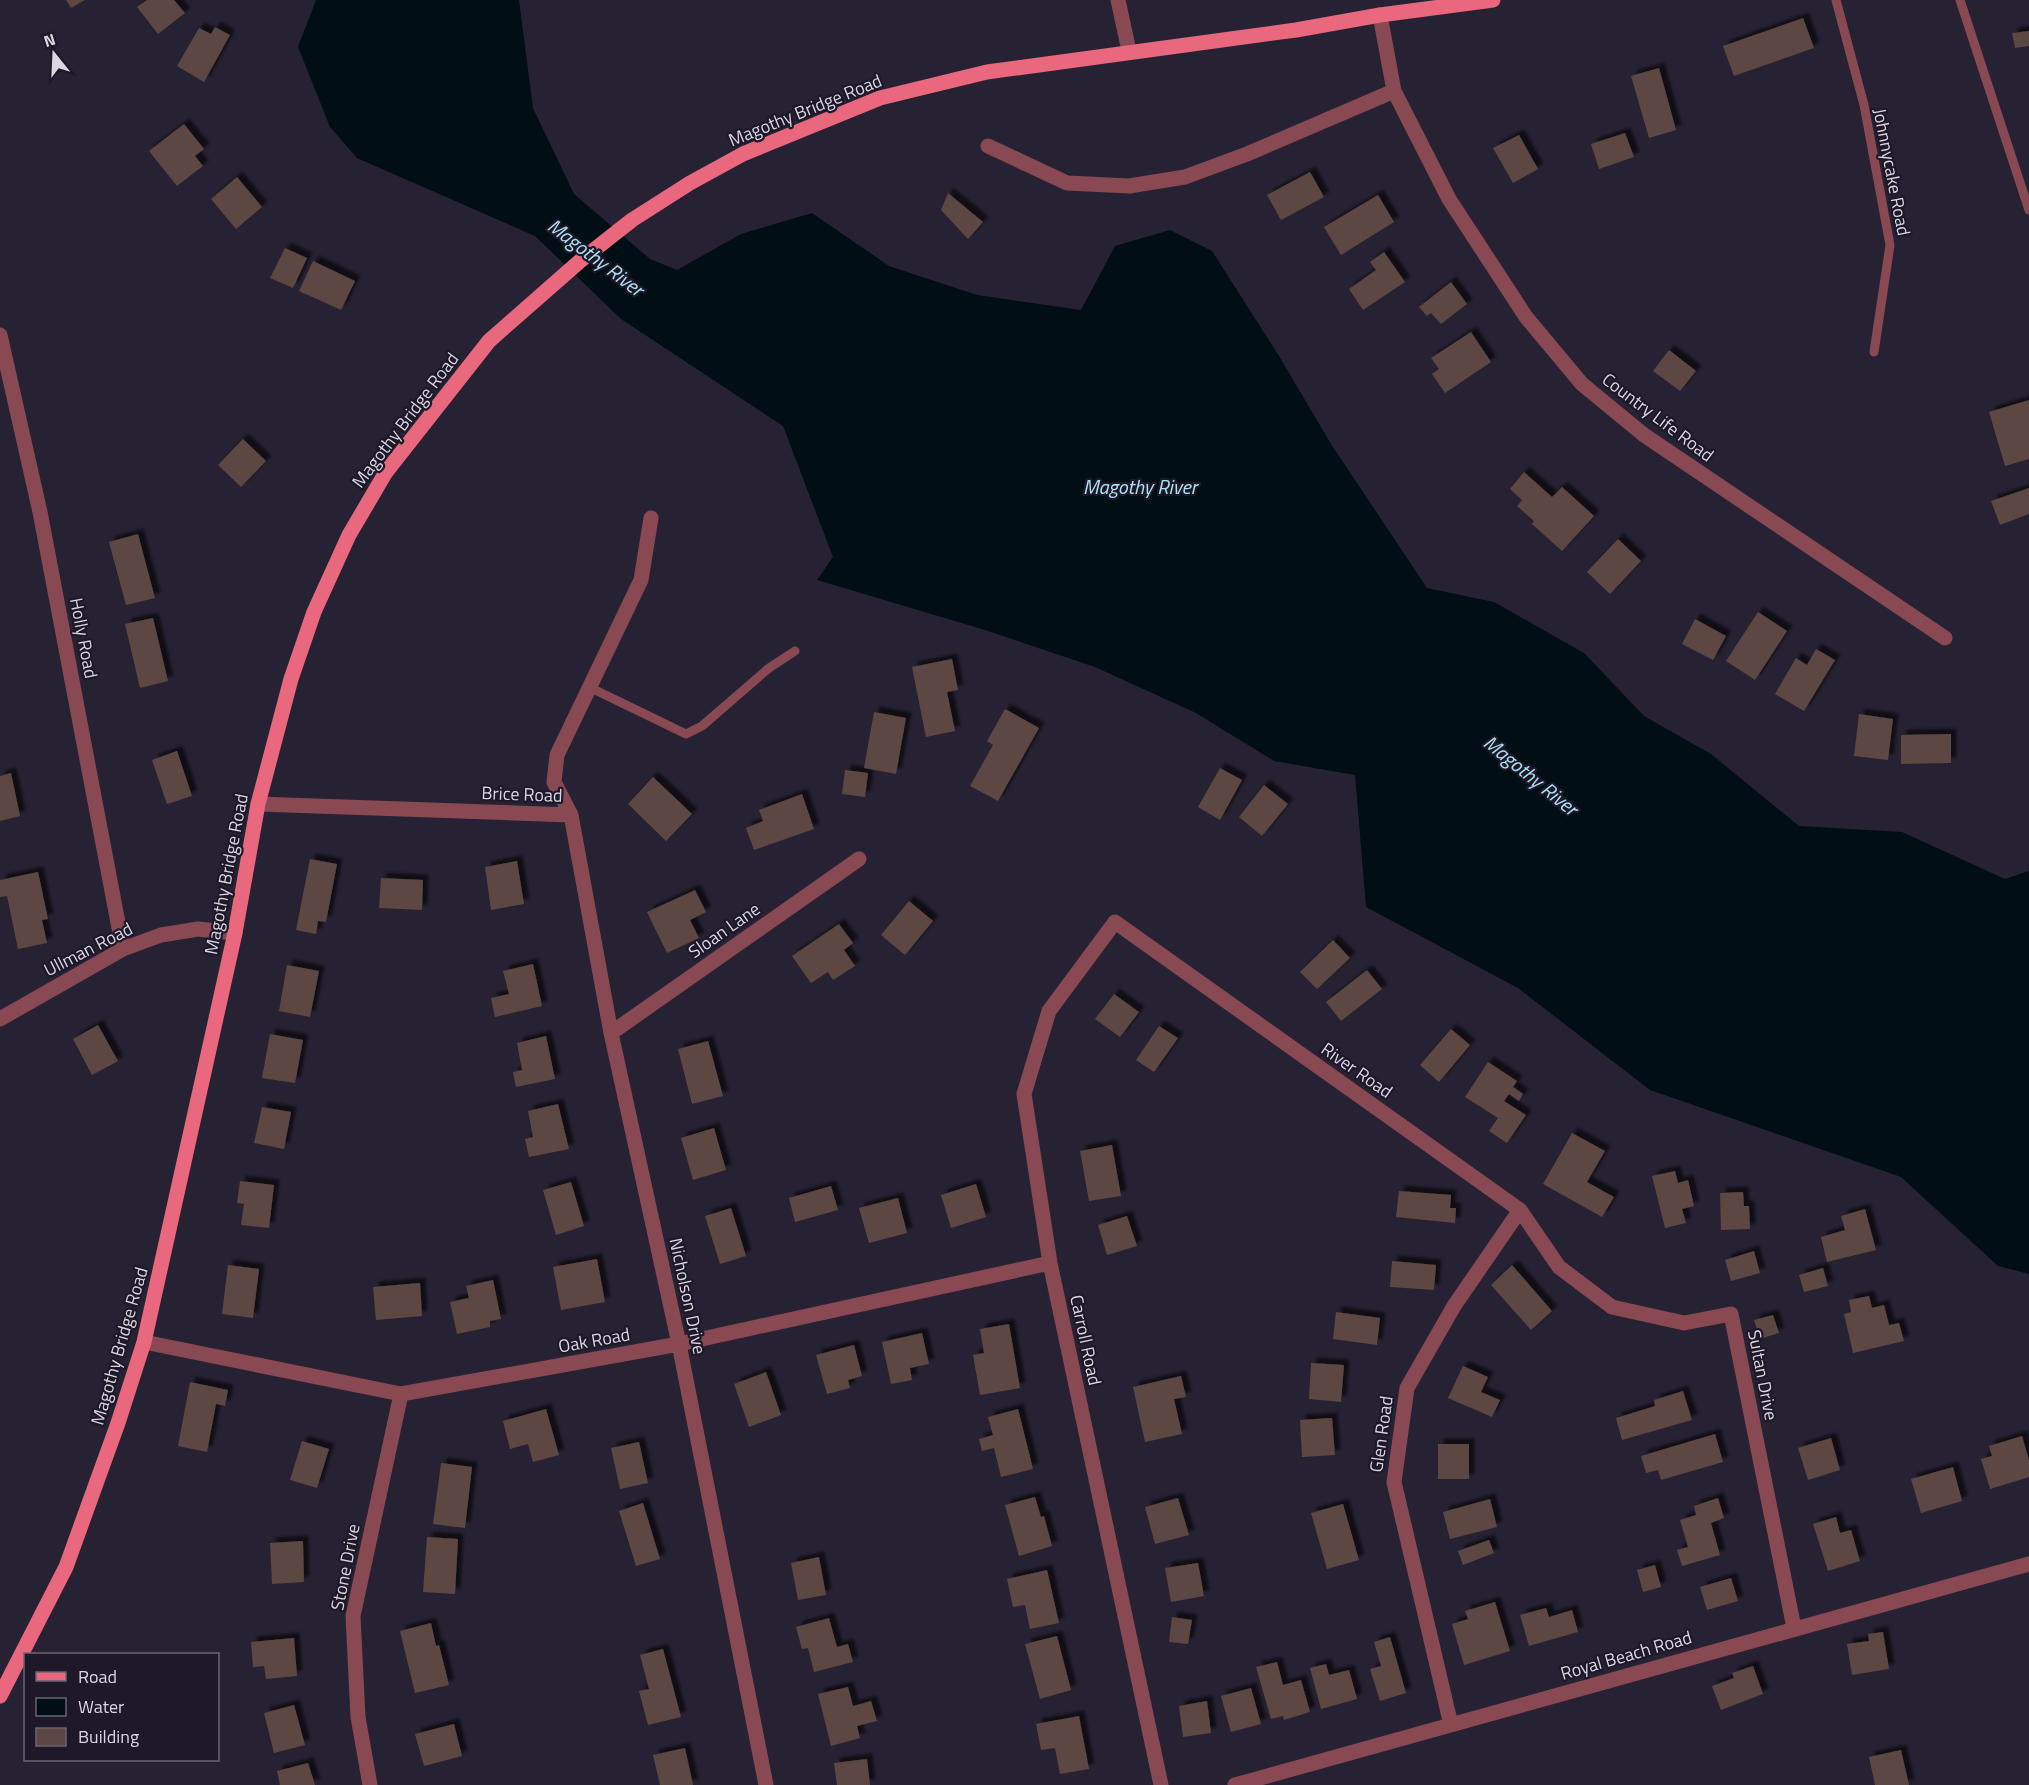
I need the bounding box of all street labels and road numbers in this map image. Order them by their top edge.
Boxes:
street label: Magothy Bridge Road [724,67,886,153]
street label: Johnnycake Road [1866,106,1918,238]
street label: Magothy Bridge Road [345,347,465,493]
street label: Country Life Road [1596,366,1720,468]
street label: Holly Road [63,595,105,681]
street label: Brice Road [481,779,563,809]
street label: Magothy Bridge Road [197,791,255,957]
street label: Sloan Lane [682,895,766,965]
street label: Ullman Road [39,915,137,983]
street label: River Road [1316,1035,1398,1105]
street label: Nicholson Drive [663,1235,713,1357]
street label: Magothy Bridge Road [84,1264,154,1428]
street label: Carroll Road [1063,1292,1109,1388]
street label: Oak Road [556,1320,632,1360]
street label: Sultan Drive [1741,1327,1785,1423]
street label: Glen Road [1362,1394,1400,1474]
street label: Stone Drive [323,1521,367,1613]
street label: Royal Beach Road [1557,1623,1695,1687]

